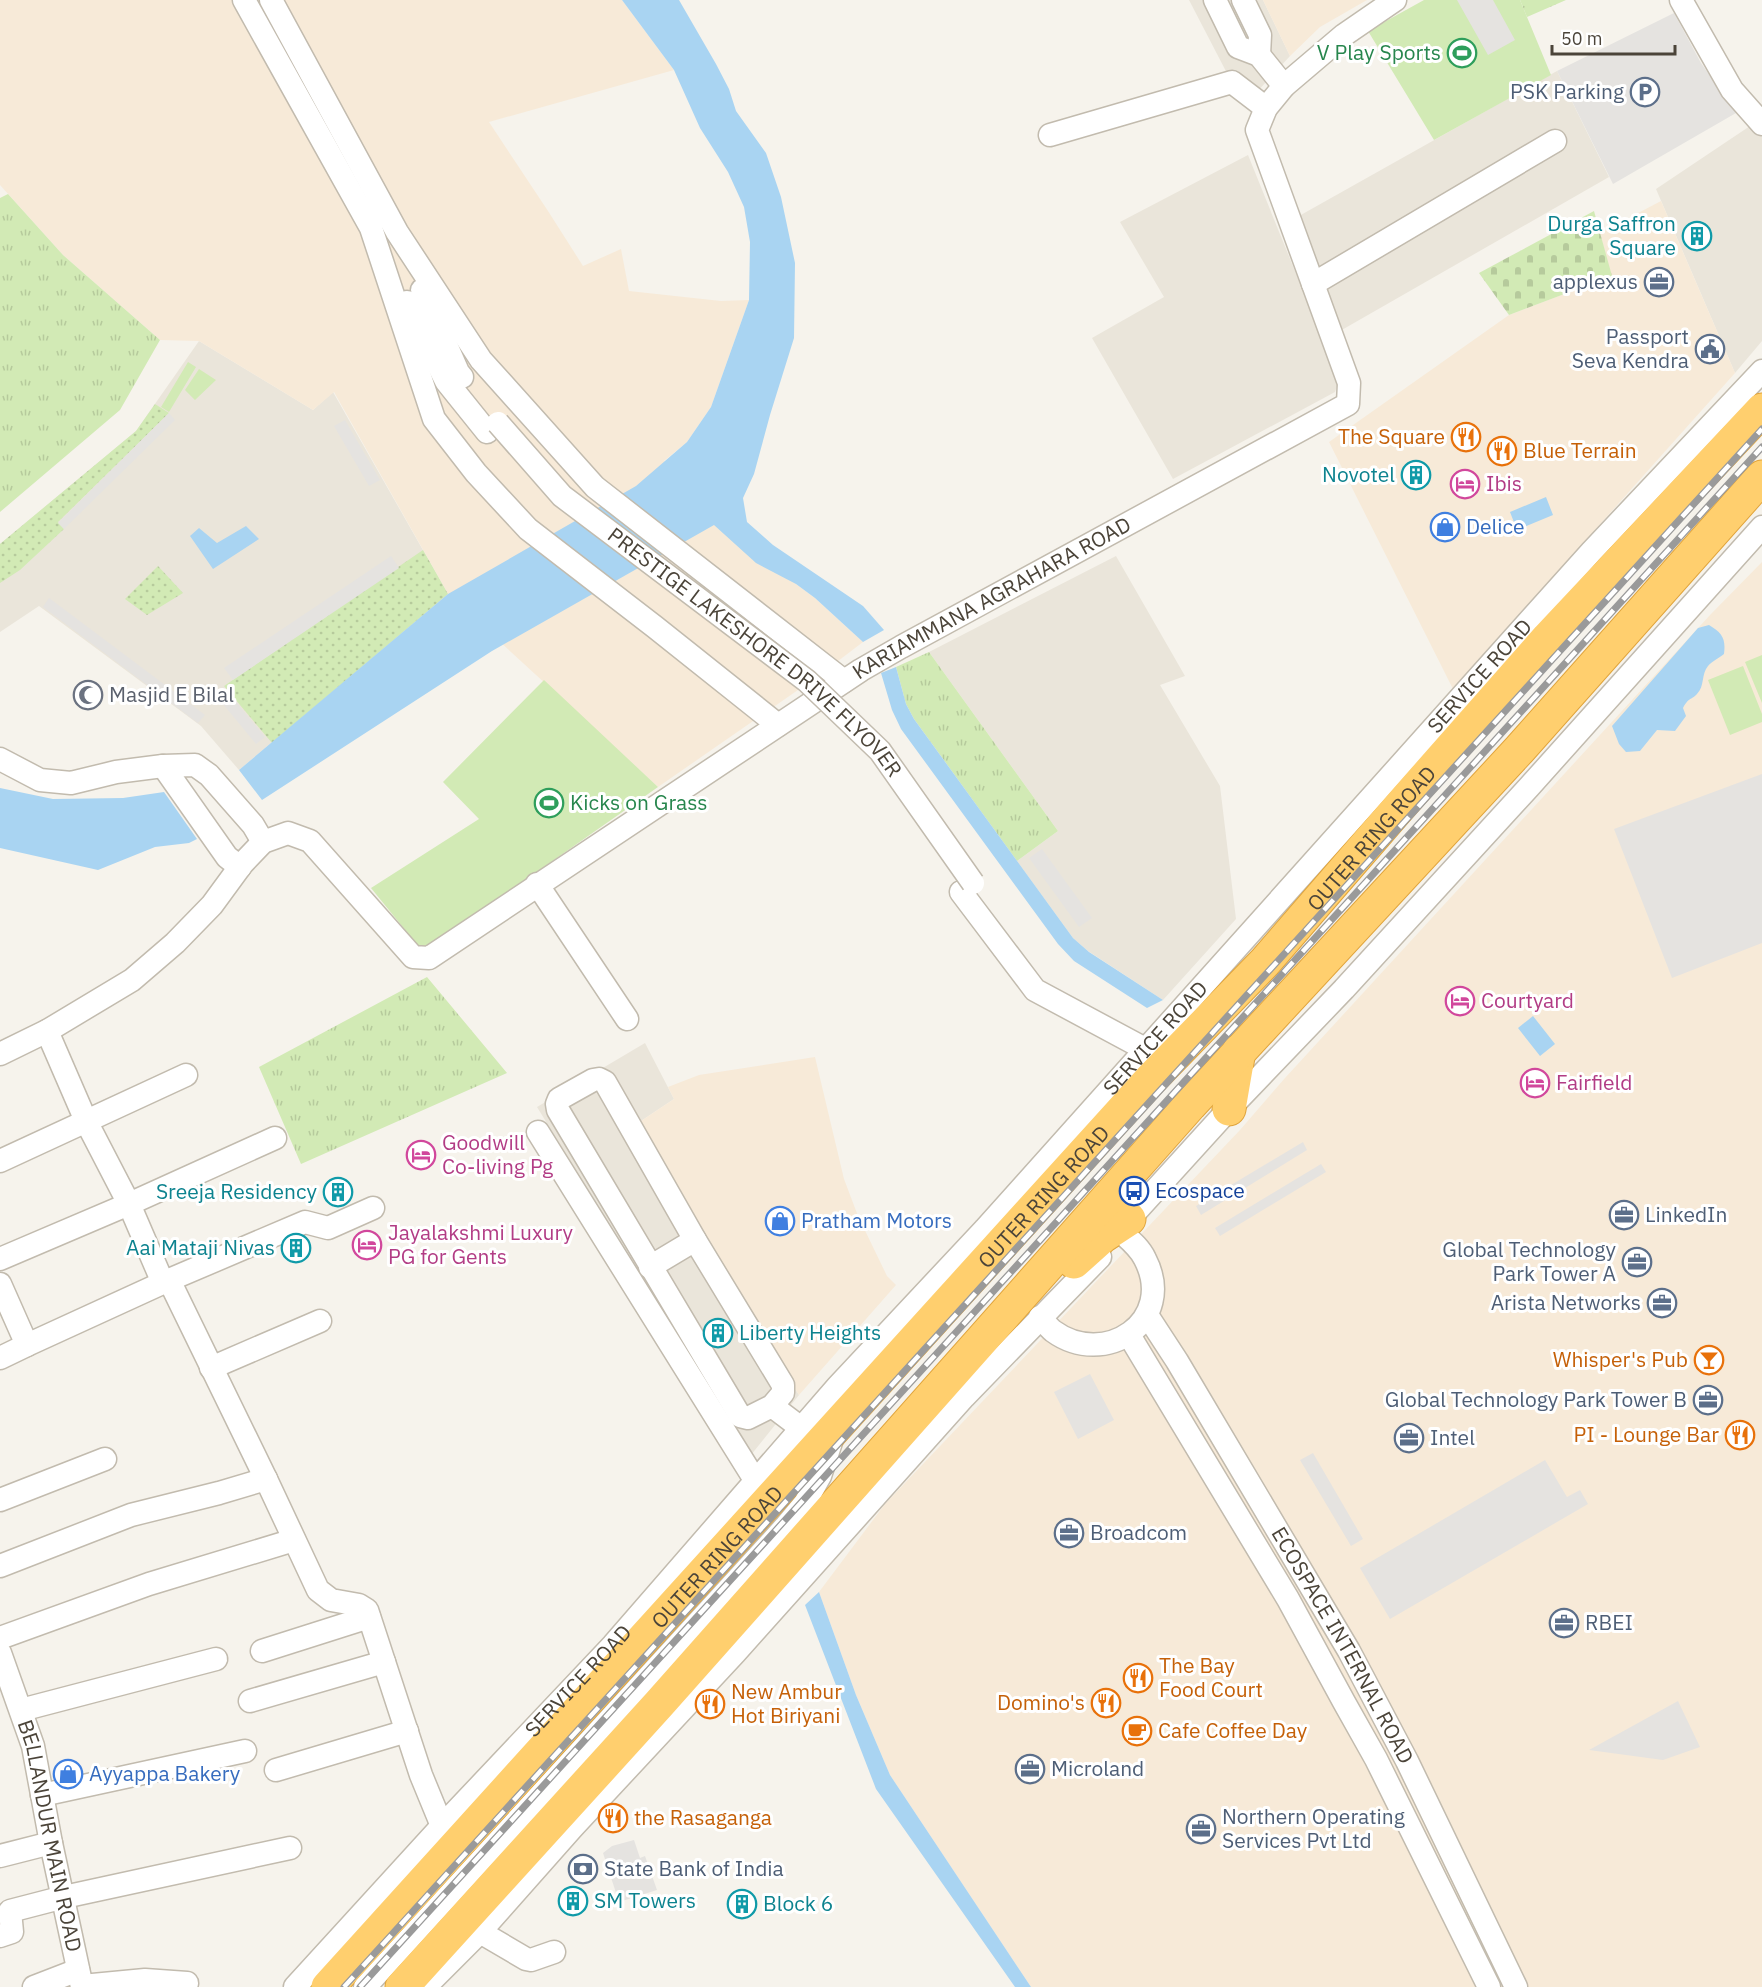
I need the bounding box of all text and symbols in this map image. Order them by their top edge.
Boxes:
scale bar [1552,18,1675,56]
text: 50 m [1561,27,1603,50]
sports icon: V Play Sports [1446,37,1478,69]
place label: V Play Sports [1317,38,1441,66]
parking icon: PSK Parking [1629,76,1661,108]
place label: PSK Parking [1510,77,1624,105]
place label: Durga Saffron Square [1547,209,1676,261]
building icon: Durga Saffron Square [1681,220,1713,252]
office icon: applexus [1643,266,1675,298]
place label: applexus [1553,267,1638,295]
place label: Passport Seva Kendra [1572,322,1689,374]
public building icon: Passport Seva Kendra [1694,333,1726,365]
restaurant icon: The Square [1450,421,1482,453]
place label: The Square [1338,422,1445,450]
restaurant icon: Blue Terrain [1486,435,1518,467]
place label: Blue Terrain [1523,436,1637,464]
building icon: Novotel [1400,459,1432,491]
place label: Novotel [1322,460,1395,488]
hotel icon: Ibis [1449,468,1481,500]
place label: Ibis [1486,469,1522,497]
street label: KARIAMMANA AGRAHARA ROAD [847,510,1135,685]
shop icon: Delice [1429,511,1461,543]
place label: Delice [1466,512,1525,540]
street label: PRESTIGE LAKESHORE DRIVE FLYOVER [603,521,909,782]
street label: SERVICE ROAD [1420,613,1538,739]
mosque icon: Masjid E Bilal [72,679,104,711]
place label: Masjid E Bilal [109,680,234,708]
street label: OUTER RING ROAD [1300,760,1442,916]
sports icon: Kicks on Grass [533,787,565,819]
place label: Kicks on Grass [570,788,708,816]
street label: SERVICE ROAD [1096,975,1213,1101]
hotel icon: Courtyard [1444,985,1476,1017]
place label: Courtyard [1481,986,1574,1014]
hotel icon: Fairfield [1519,1067,1551,1099]
place label: Fairfield [1556,1068,1632,1096]
street label: OUTER RING ROAD [971,1119,1115,1274]
place label: Goodwill Co-living Pg [442,1128,553,1180]
hotel icon: Goodwill Co-living Pg [405,1139,437,1171]
bus stop icon: Ecospace [1118,1175,1150,1207]
building icon: Sreeja Residency [322,1176,354,1208]
place label: Ecospace [1155,1176,1245,1204]
place label: Sreeja Residency [156,1177,318,1205]
office icon: LinkedIn [1608,1199,1640,1231]
place label: LinkedIn [1645,1200,1727,1228]
shop icon: Pratham Motors [764,1205,796,1237]
place label: Pratham Motors [801,1206,952,1234]
place label: Jayalakshmi Luxury PG for Gents [388,1218,573,1270]
hotel icon: Jayalakshmi Luxury PG for Gents [351,1229,383,1261]
building icon: Aai Mataji Nivas [280,1232,312,1264]
place label: Aai Mataji Nivas [126,1233,275,1261]
place label: Global Technology Park Tower A [1442,1235,1617,1287]
office icon: Global Technology Park Tower A [1621,1246,1653,1278]
office icon: Arista Networks [1646,1287,1678,1319]
place label: Arista Networks [1491,1288,1641,1316]
building icon: Liberty Heights [702,1317,734,1349]
place label: Liberty Heights [739,1318,881,1346]
bar icon: Whisper's Pub [1693,1344,1725,1376]
place label: Whisper's Pub [1553,1345,1688,1373]
office icon: Global Technology Park Tower B [1692,1384,1724,1416]
place label: Global Technology Park Tower B [1385,1385,1687,1413]
restaurant icon: PI - Lounge Bar [1724,1419,1756,1451]
place label: PI - Lounge Bar [1574,1420,1719,1448]
office icon: Intel [1393,1422,1425,1454]
place label: Intel [1430,1423,1475,1451]
street label: OUTER RING ROAD [645,1479,789,1634]
office icon: Broadcom [1053,1517,1085,1549]
place label: Broadcom [1090,1518,1187,1546]
street label: ECOSPACE INTERNAL ROAD [1265,1521,1421,1768]
office icon: RBEI [1548,1607,1580,1639]
place label: RBEI [1585,1608,1633,1636]
street label: SERVICE ROAD [518,1618,637,1743]
place label: The Bay Food Court [1159,1651,1263,1703]
restaurant icon: The Bay Food Court [1122,1662,1154,1694]
place label: New Ambur Hot Biriyani [731,1677,842,1729]
restaurant icon: Domino's [1090,1687,1122,1719]
restaurant icon: New Ambur Hot Biriyani [694,1688,726,1720]
place label: Domino's [997,1688,1085,1716]
cafe icon: Cafe Coffee Day [1121,1715,1153,1747]
street label: BELLANDUR MAIN ROAD [12,1716,89,1954]
place label: Cafe Coffee Day [1158,1716,1308,1744]
office icon: Microland [1014,1753,1046,1785]
place label: Microland [1051,1754,1144,1782]
shop icon: Ayyappa Bakery [52,1758,84,1790]
place label: Ayyappa Bakery [89,1759,241,1787]
restaurant icon: the Rasaganga [597,1802,629,1834]
place label: Northern Operating Services Pvt Ltd [1222,1802,1405,1854]
place label: the Rasaganga [634,1803,772,1831]
office icon: Northern Operating Services Pvt Ltd [1185,1813,1217,1845]
bank icon: State Bank of India [567,1853,599,1885]
place label: State Bank of India [604,1854,784,1882]
building icon: SM Towers [557,1885,589,1917]
place label: SM Towers [594,1886,696,1914]
building icon: Block 6 [726,1888,758,1920]
place label: Block 6 [763,1889,833,1917]

